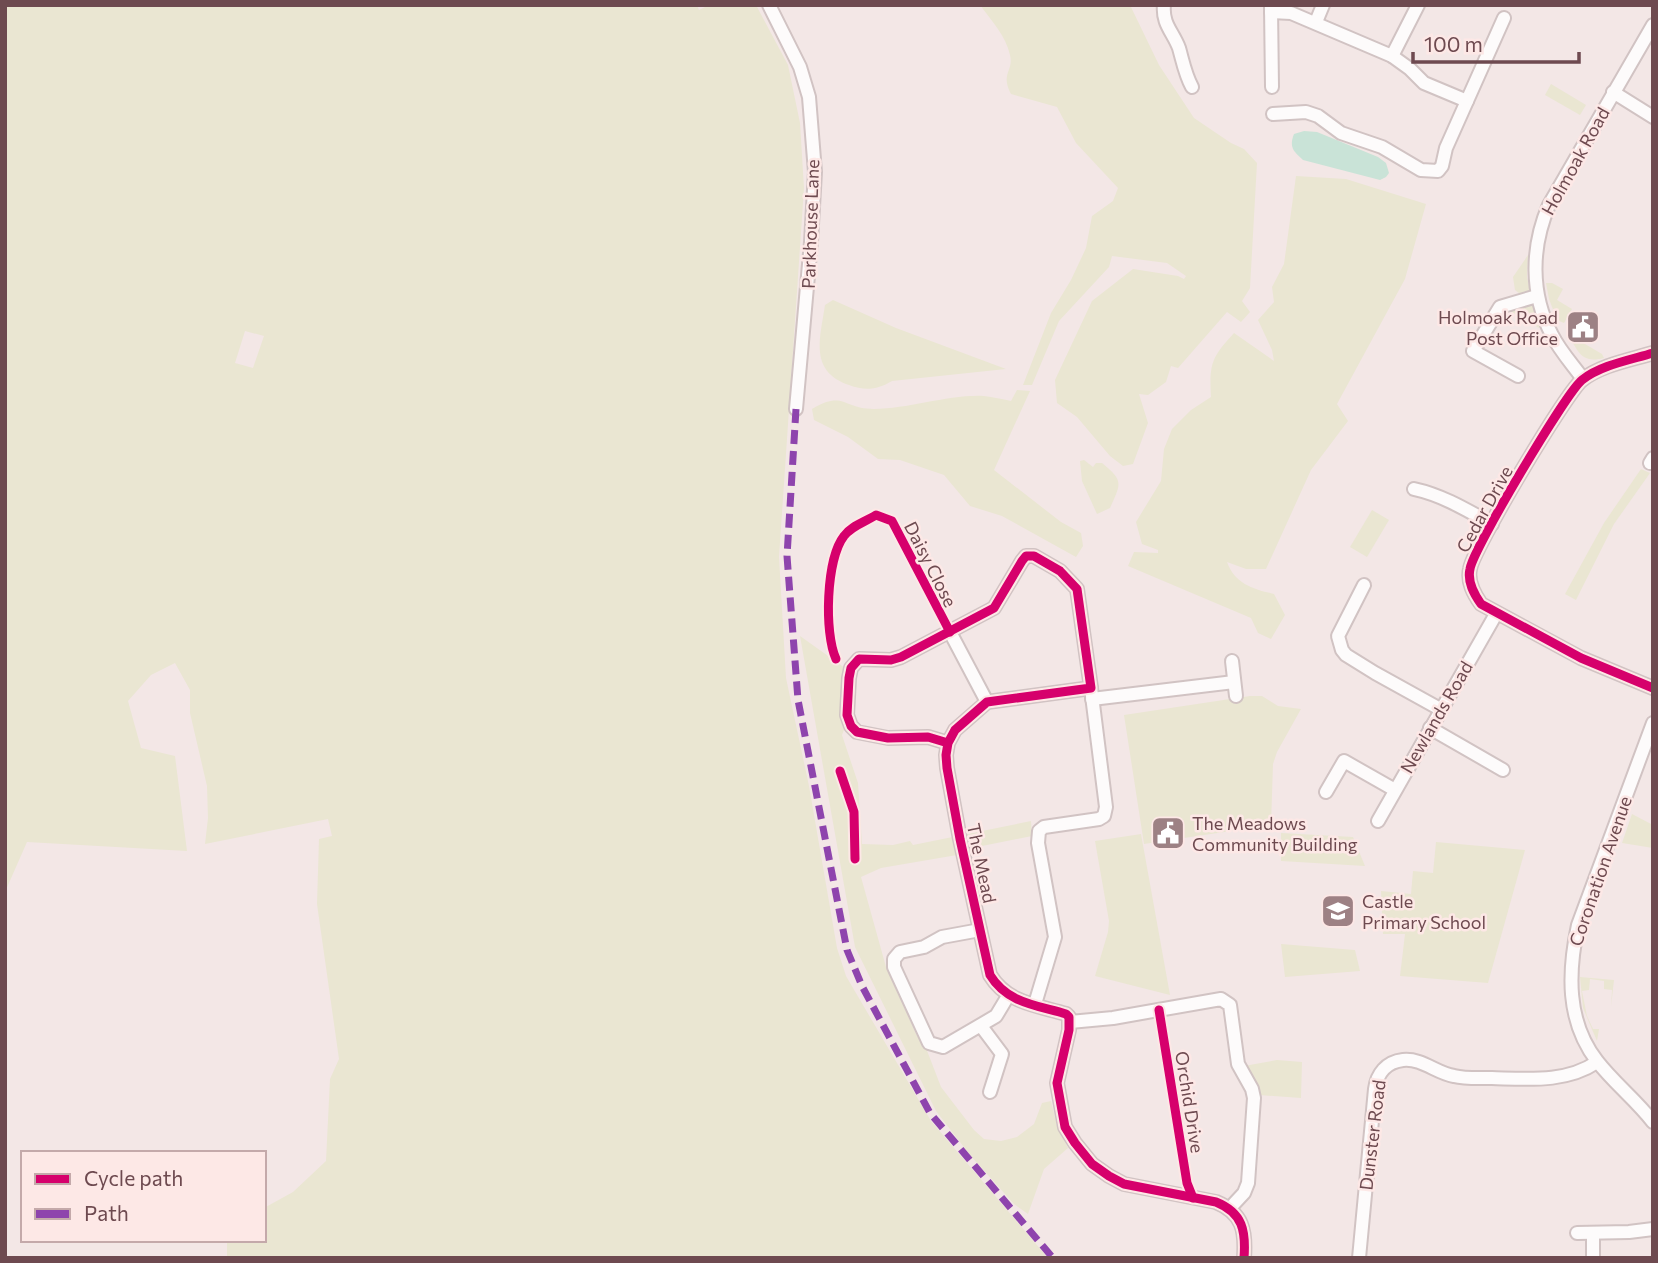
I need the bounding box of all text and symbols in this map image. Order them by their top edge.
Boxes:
scale bar [1413,21,1579,65]
text: 100 m [1424,31,1483,56]
street label: Holmoak Road [1536,103,1614,219]
street label: Parkhouse Lane [797,159,823,289]
place label: Holmoak Road Post Office [1438,306,1558,349]
public building icon: Holmoak Road Post Office [1564,308,1602,346]
street label: Cedar Drive [1451,462,1517,556]
street label: Daisy Close [900,517,962,611]
street label: Newlands Road [1395,657,1477,777]
street label: Coronation Avenue [1564,793,1636,949]
place label: The Meadows Community Building [1192,812,1358,855]
public building icon: The Meadows Community Building [1149,814,1187,852]
street label: The Mead [963,821,1001,905]
place label: Castle Primary School [1362,890,1486,933]
school or university icon: Castle Primary School [1319,892,1357,930]
street label: Orchid Drive [1171,1050,1209,1154]
street label: Dunster Road [1354,1078,1390,1192]
legend [21,1151,266,1242]
text: Cycle path [84,1165,183,1190]
text: Path [84,1200,129,1225]

